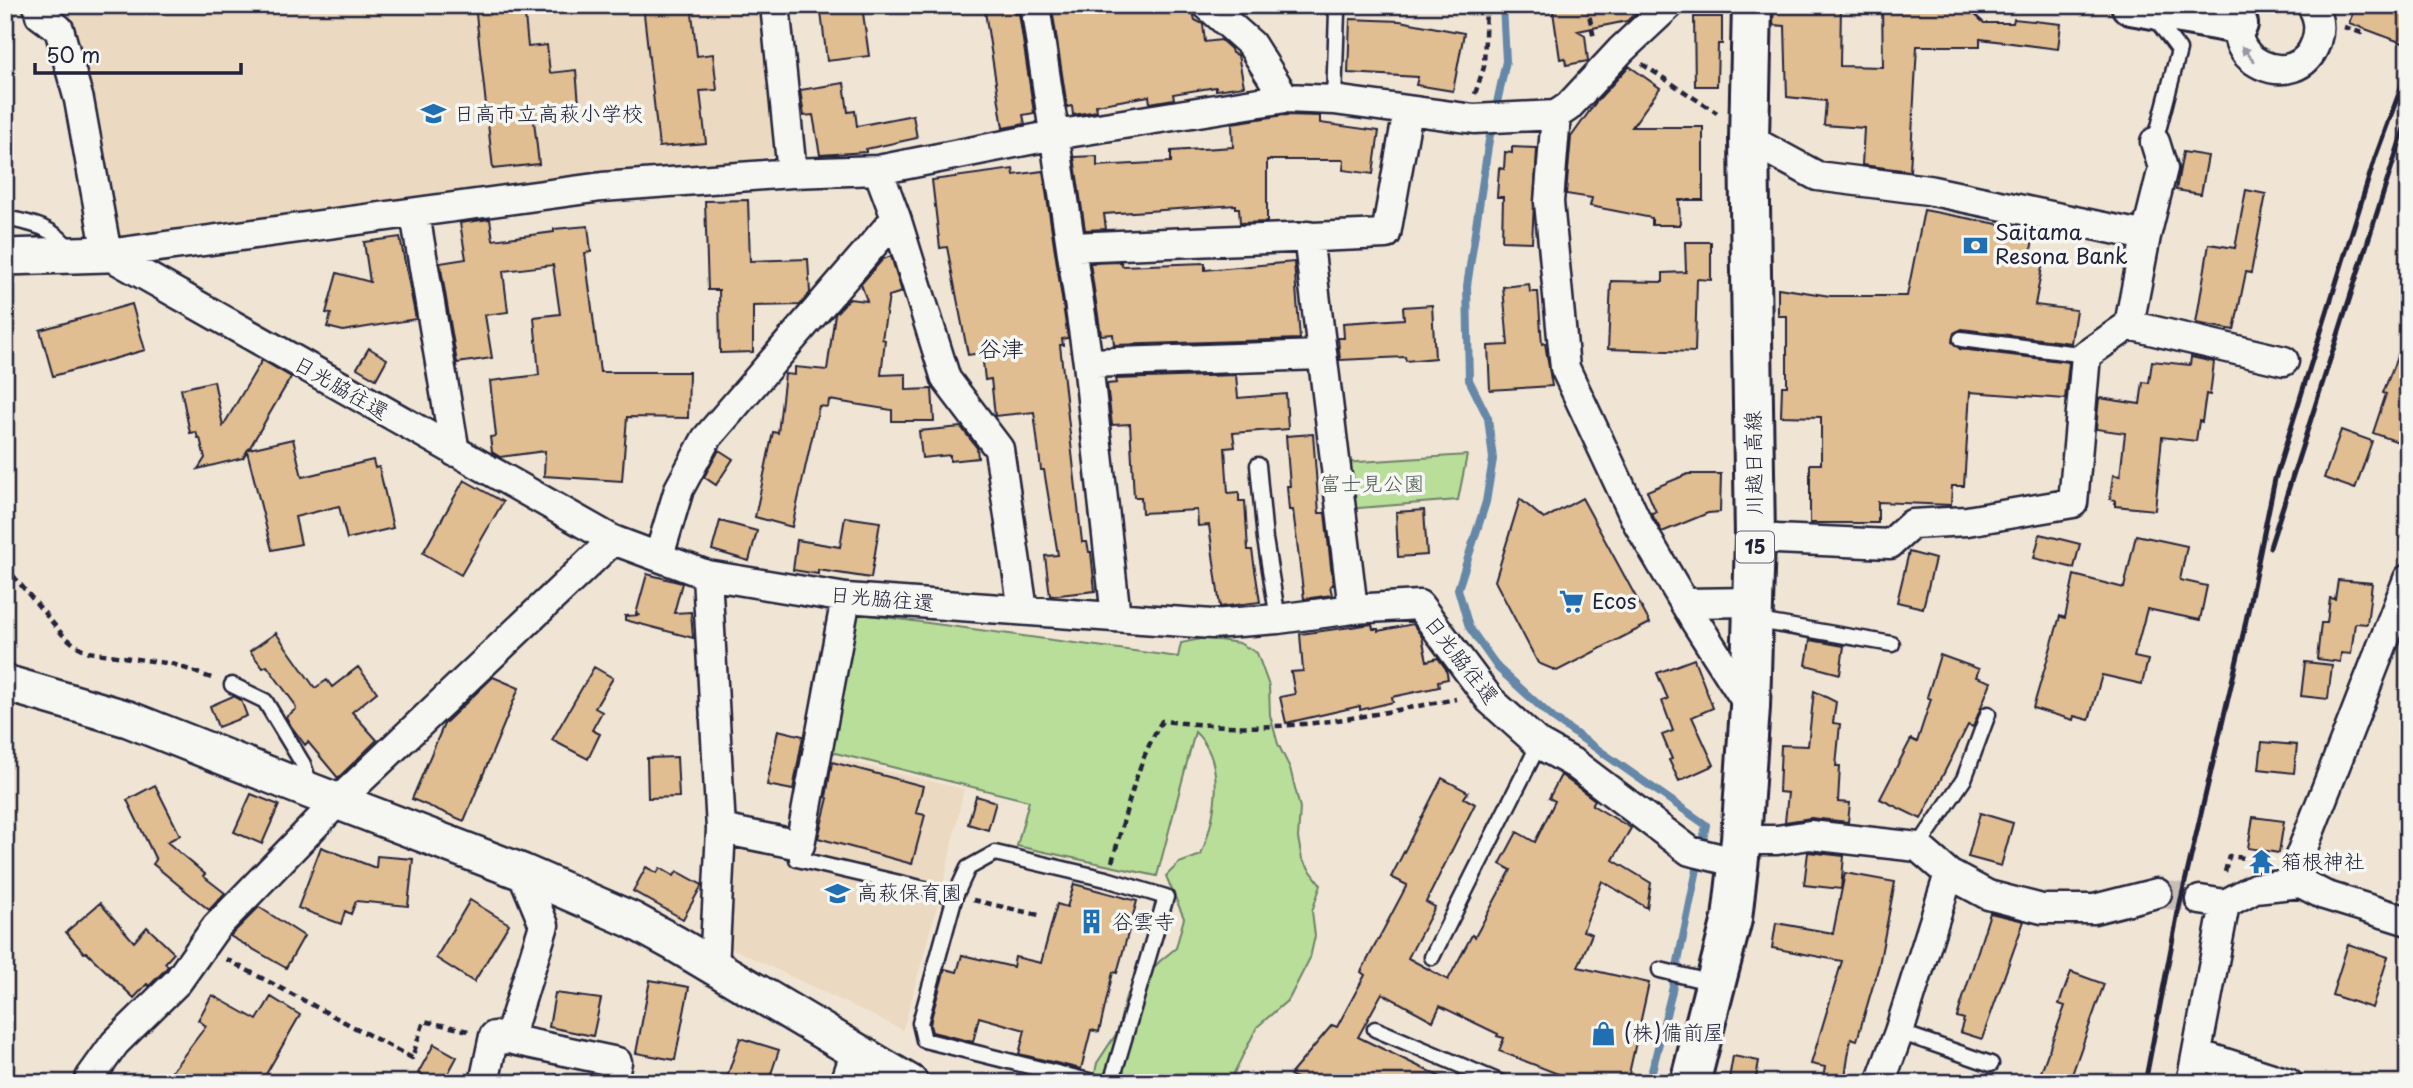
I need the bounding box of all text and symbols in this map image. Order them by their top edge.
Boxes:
scale bar [35,32,242,76]
text: 50 m [46,38,100,70]
one-way arrow [2240,45,2256,63]
place label: 日高市立高萩小学校 [454,96,643,128]
school or university icon: 日高市立高萩小学校 [420,100,448,128]
place label: Saitama Resona Bank [1995,215,2128,271]
bank icon: Saitama Resona Bank [1961,231,1989,259]
district label: 谷津 [978,330,1024,365]
street label: 日光脇往還 [289,346,395,426]
street label: 川越日高線 [1735,410,1769,516]
park label: 富士見公園 [1320,466,1425,498]
road number: 15 [1736,532,1774,562]
street label: 日光脇往還 [828,576,936,618]
place label: Ecos [1592,584,1636,616]
supermarket icon: Ecos [1558,588,1586,616]
street label: 日光脇往還 [1418,608,1508,710]
place label: 箱根神社 [2281,844,2365,876]
temple icon: 箱根神社 [2247,848,2275,876]
place label: 高萩保育園 [857,875,962,907]
school or university icon: 高萩保育園 [823,879,851,907]
place label: 谷雲寺 [1112,904,1175,936]
building icon: 谷雲寺 [1078,908,1106,936]
place label: (株)備前屋 [1624,1015,1725,1047]
shop icon: (株)備前屋 [1590,1019,1618,1047]

